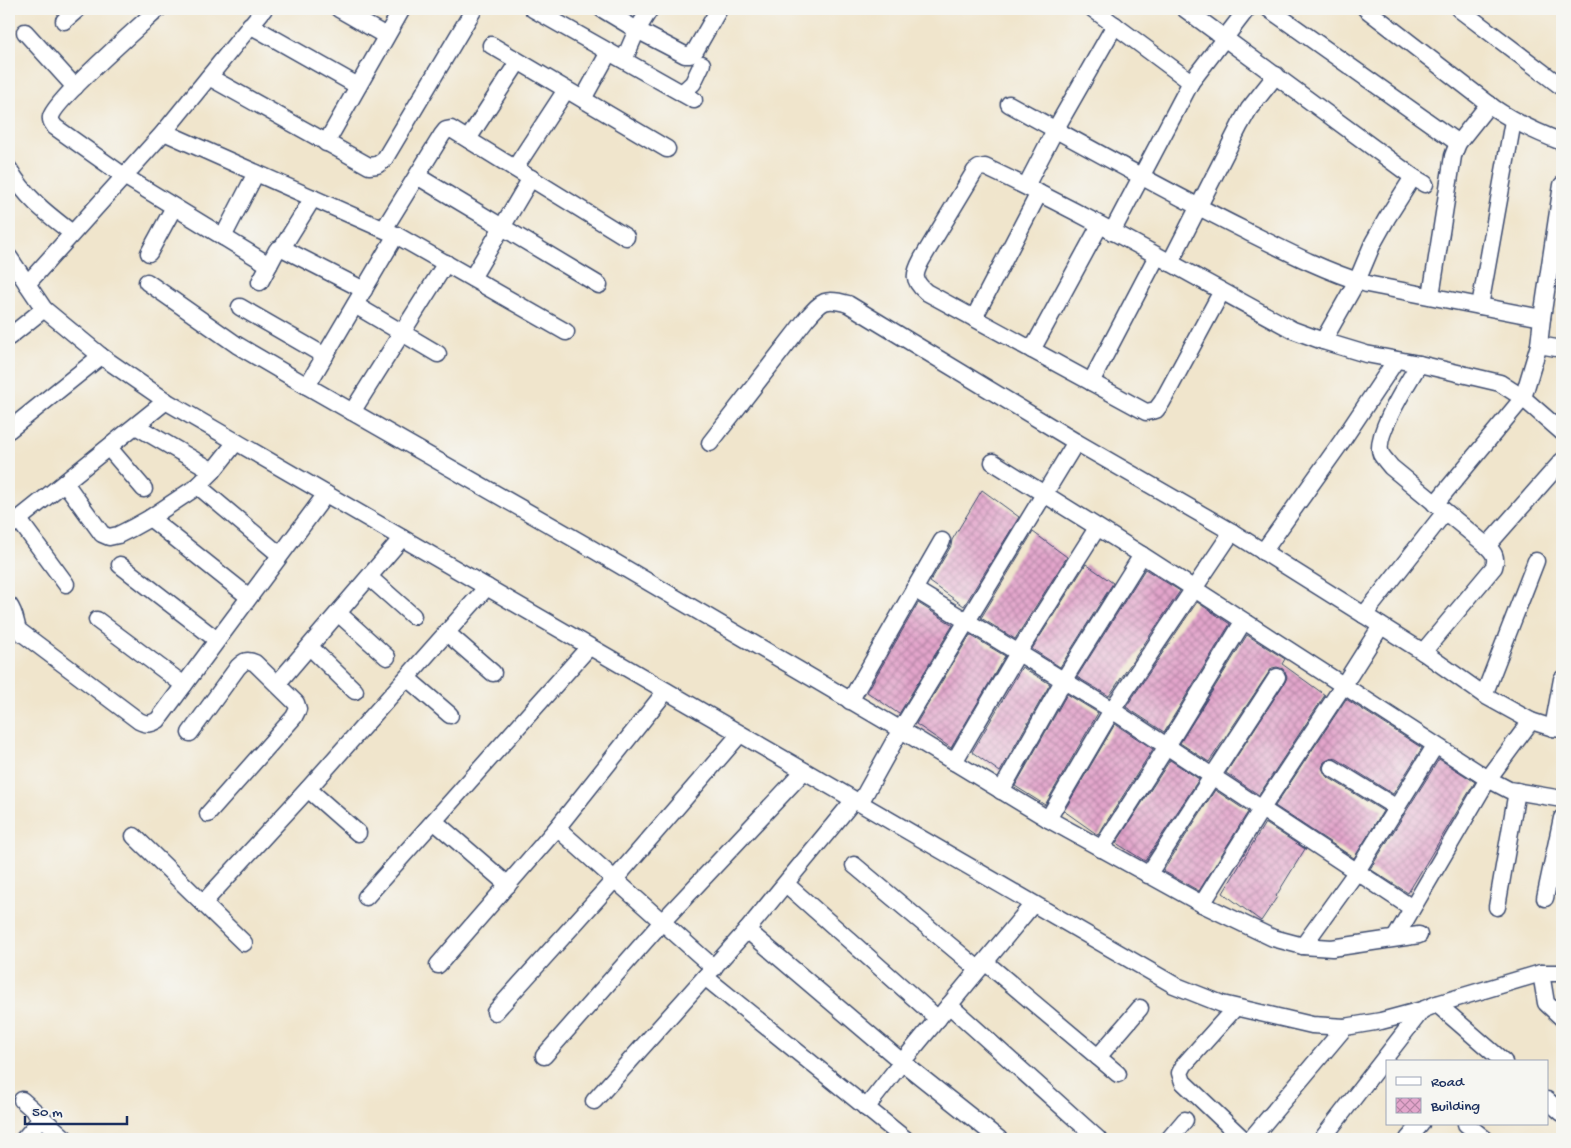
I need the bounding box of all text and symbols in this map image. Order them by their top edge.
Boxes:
legend [1386,1060,1548,1126]
text: Road [1431,1074,1465,1092]
scale bar [25,1093,128,1125]
text: Building [1430,1098,1480,1116]
text: 50 m [32,1104,63,1122]

